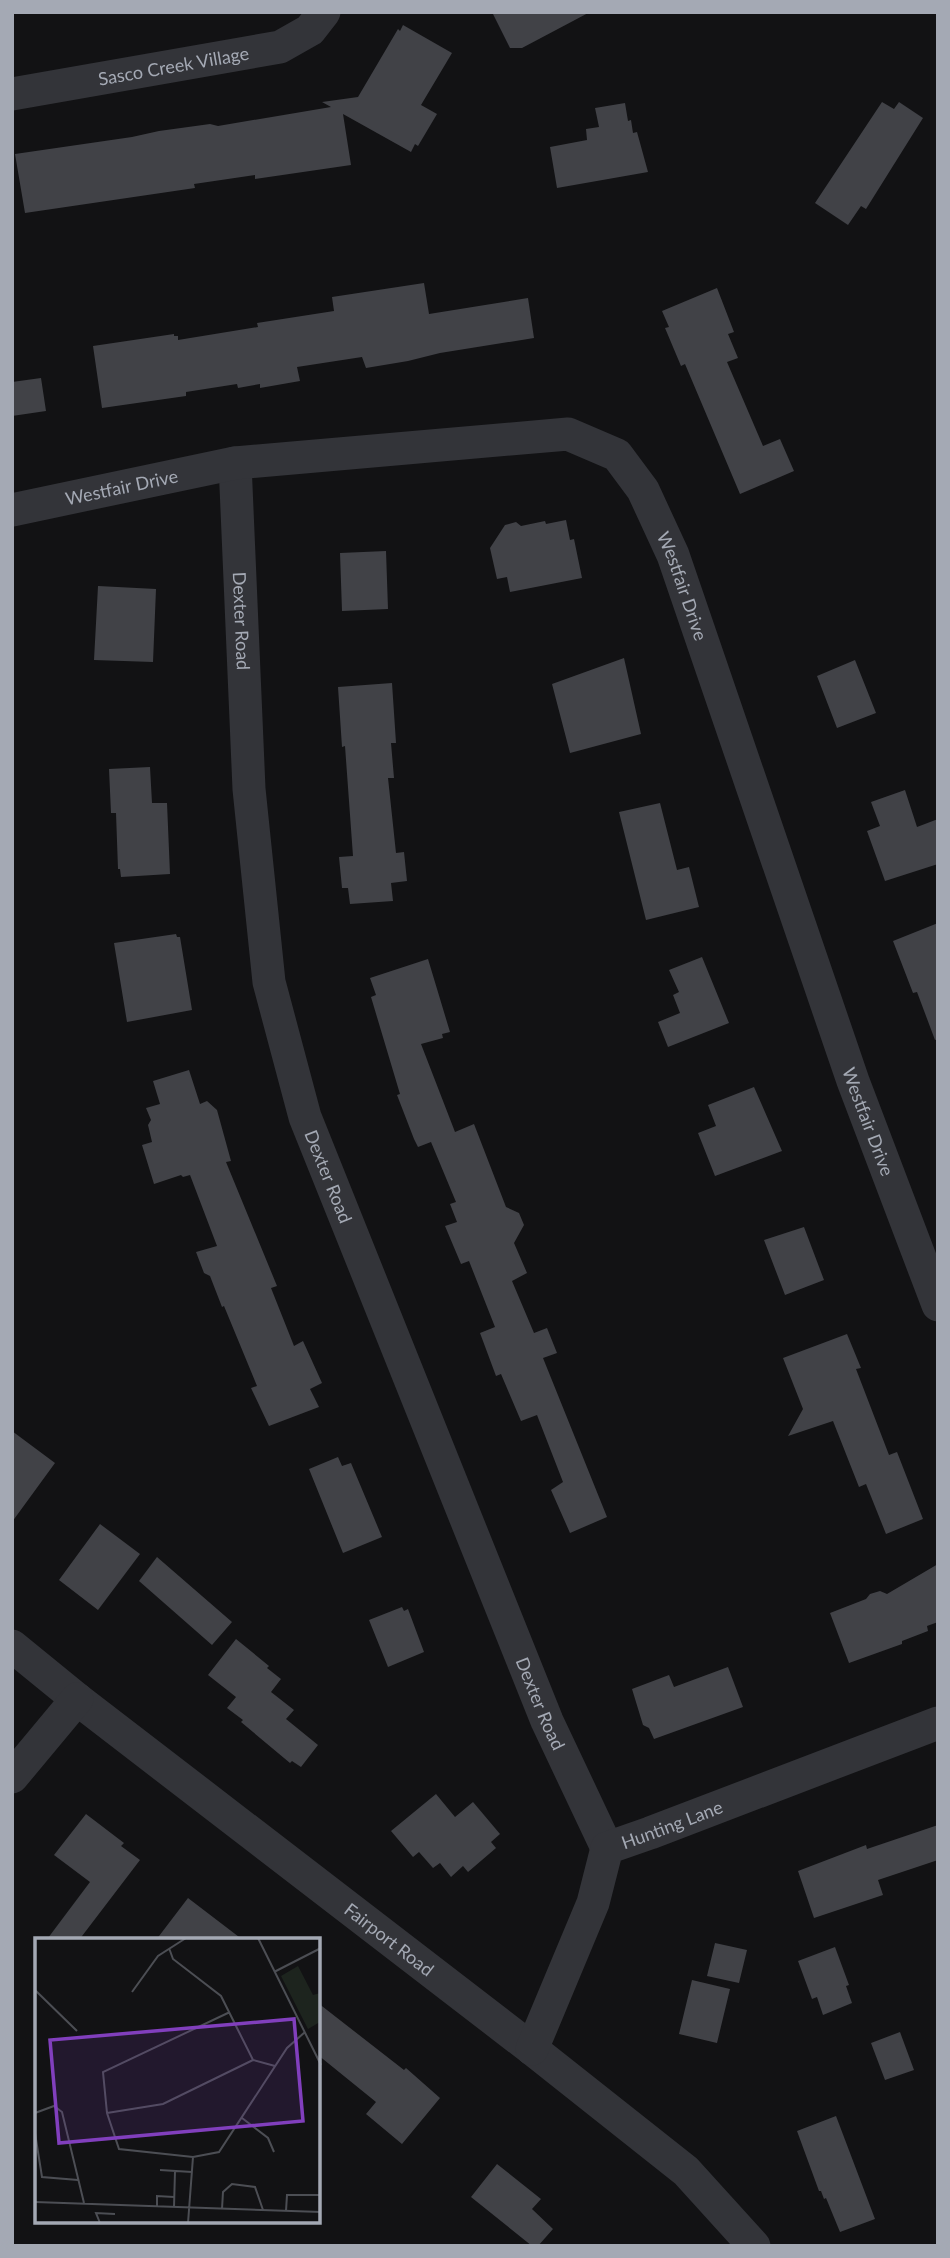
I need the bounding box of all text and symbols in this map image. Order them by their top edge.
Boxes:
street label: Sasco Creek Village [96,42,251,90]
street label: Westfair Drive [63,464,180,509]
street label: Westfair Drive [653,528,712,643]
street label: Dexter Road [229,571,255,671]
street label: Westfair Drive [838,1064,899,1179]
street label: Dexter Road [300,1126,357,1226]
street label: Dexter Road [511,1654,570,1753]
street label: Hunting Lane [618,1795,726,1853]
street label: Fairport Road [340,1898,438,1981]
inset map [35,1938,320,2223]

